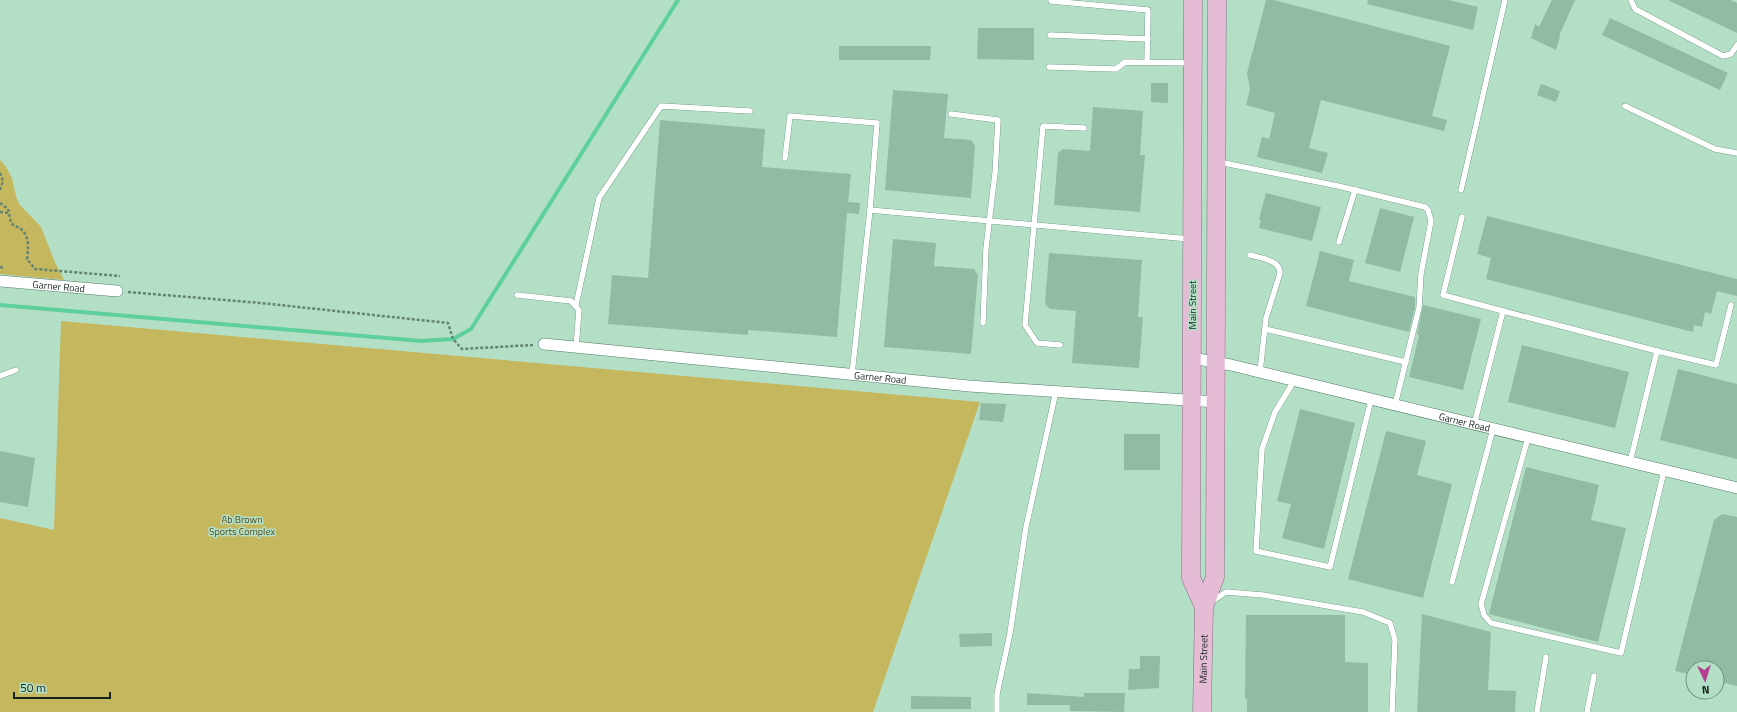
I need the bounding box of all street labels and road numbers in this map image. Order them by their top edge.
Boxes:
street label: Garner Road [32,276,86,296]
street label: Main Street [1185,280,1200,329]
street label: Garner Road [854,367,907,387]
street label: Garner Road [1437,408,1492,435]
street label: Main Street [1195,634,1211,684]

